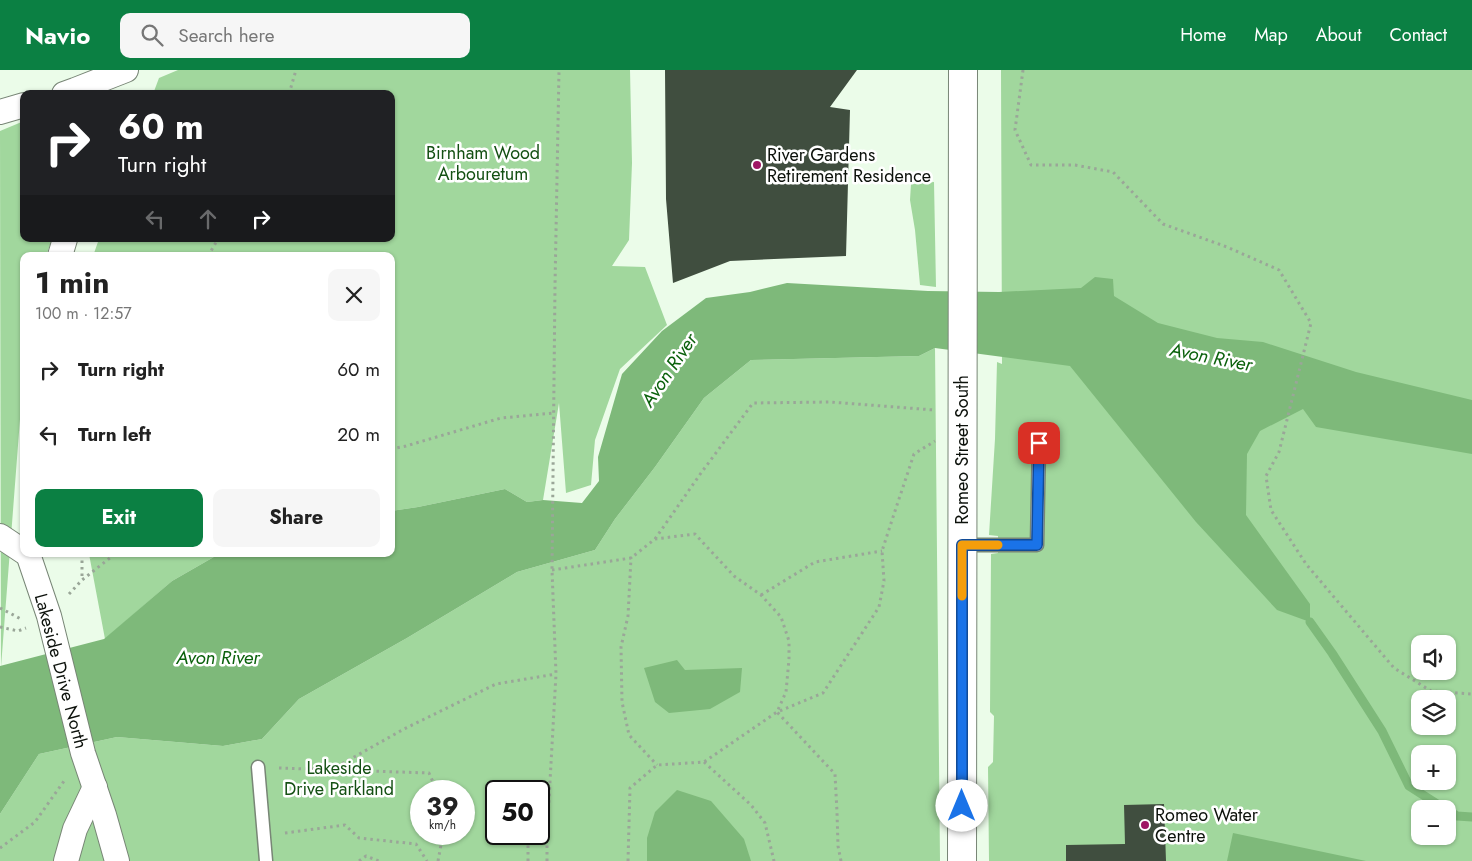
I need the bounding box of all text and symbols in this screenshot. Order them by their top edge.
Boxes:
search box [120,13,470,58]
text: Navio [25,18,90,53]
icon: search [138,21,166,49]
text: Search here [178,22,274,49]
text: Home [1180,22,1226,48]
text: Map [1254,22,1288,48]
text: About [1316,22,1361,48]
text: Contact [1389,22,1447,48]
text: 60 m [118,102,204,152]
icon: right [35,110,100,175]
park label: Birnham Wood Arbouretum [426,140,540,187]
place label: River Gardens Retirement Residence [767,142,931,189]
text: Turn right [118,148,206,180]
marker: River Gardens Retirement Residence [751,159,763,171]
icon: left [141,205,169,233]
icon: ahead [194,205,222,233]
icon: right [247,205,275,233]
text: 1 min [35,261,109,304]
button: close [328,269,380,321]
text: 100 m · 12:57 [35,302,132,325]
water label: Avon River [634,327,704,413]
water label: Avon River [1167,336,1256,379]
icon: right [35,356,63,384]
text: Turn right [78,356,164,383]
text: 60 m [337,356,380,383]
street label: Romeo Street South [949,375,975,525]
icon: left [35,421,63,449]
text: Turn left [78,421,151,448]
text: 20 m [337,421,380,448]
pin [1018,422,1060,464]
icon: arrive [1025,429,1053,457]
button: Exit [35,489,203,547]
button: Share [213,489,380,547]
street label: Lakeside Drive North [28,591,94,751]
map controls [1411,635,1456,845]
button: sound [1411,635,1456,680]
water label: Avon River [175,644,261,671]
button: layers [1411,690,1456,735]
button: + [1411,745,1456,790]
park label: Lakeside Drive Parkland [284,755,394,802]
position arrow [935,779,987,831]
speed limit sign: 50 [485,780,550,845]
text: 39 [426,788,459,824]
button: − [1411,800,1456,845]
place label: Romeo Water Centre [1155,802,1259,849]
text: km/h [429,816,456,834]
marker: Romeo Water Centre [1139,819,1151,831]

